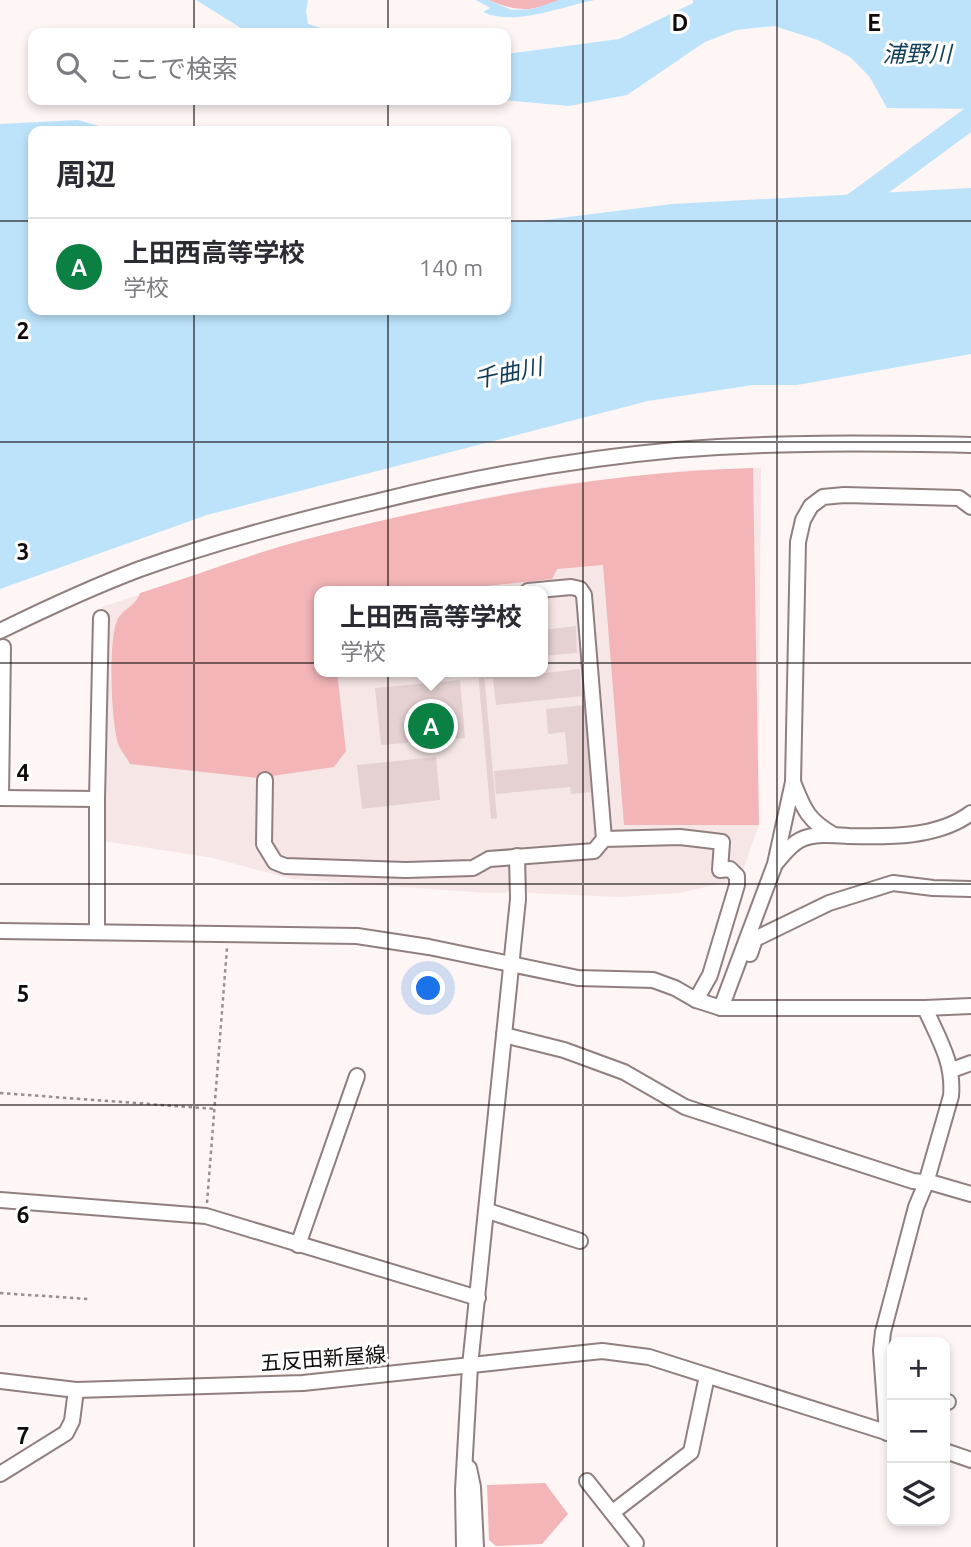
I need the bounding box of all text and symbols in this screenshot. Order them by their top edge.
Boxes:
text: D [672,10,688,35]
text: E [867,10,881,35]
search box [28,28,511,105]
water label: 浦野川 [883,41,955,66]
icon: search [52,48,90,86]
text: ここで検索 [108,54,238,83]
text: 周辺 [56,157,116,191]
text: 上田西高等学校 [123,238,305,267]
text: A [71,255,87,280]
text: 140 m [419,255,483,280]
text: 学校 [123,275,169,300]
text: 2 [17,318,29,343]
water label: 千曲川 [472,352,547,392]
text: 3 [17,539,29,564]
popup [314,586,548,677]
text: 上田西高等学校 [340,602,522,631]
text: 学校 [340,639,386,664]
pin: A [408,700,454,752]
text: 4 [17,760,30,785]
your location [411,971,445,1005]
text: 5 [17,981,29,1006]
text: 6 [17,1202,30,1227]
map controls [887,1337,950,1526]
button: + [887,1337,950,1400]
street label: 五反田新屋線 [259,1342,387,1374]
button: − [887,1400,950,1463]
text: 7 [17,1423,29,1448]
button: layers [887,1463,950,1526]

